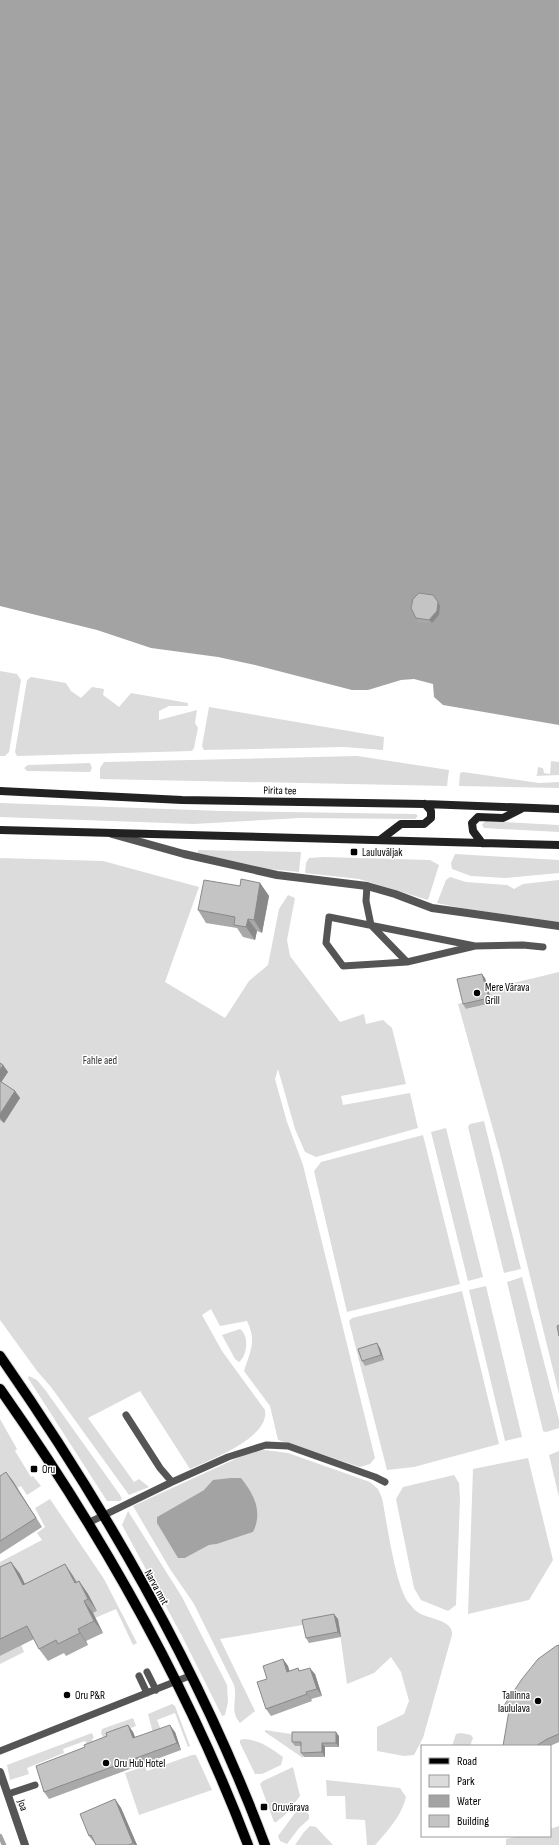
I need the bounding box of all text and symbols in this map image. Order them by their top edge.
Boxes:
street label: Pirita tee [263,784,297,797]
place label: Lauluväljak [362,846,403,859]
marker: Lauluväljak [349,847,359,857]
place label: Mere Värava Grill [485,981,529,1007]
marker: Mere Värava Grill [472,988,482,998]
park label: Fahle aed [83,1054,118,1067]
place label: Oru [42,1463,56,1476]
marker: Oru [29,1464,39,1474]
street label: Narva mnt [142,1567,172,1608]
place label: Oru P&R [75,1689,105,1702]
place label: Tallinna laululava [498,1689,530,1715]
marker: Oru P&R [62,1690,72,1700]
marker: Tallinna laululava [533,1696,543,1706]
legend [421,1745,551,1837]
text: Road [457,1754,477,1769]
place label: Oru Hub Hotel [114,1757,165,1770]
marker: Oru Hub Hotel [101,1758,111,1768]
text: Park [457,1774,475,1789]
text: Water [457,1794,481,1809]
street label: Joa [14,1797,30,1813]
place label: Oruvärava [272,1801,309,1814]
marker: Oruvärava [259,1802,269,1812]
text: Building [457,1814,489,1829]

